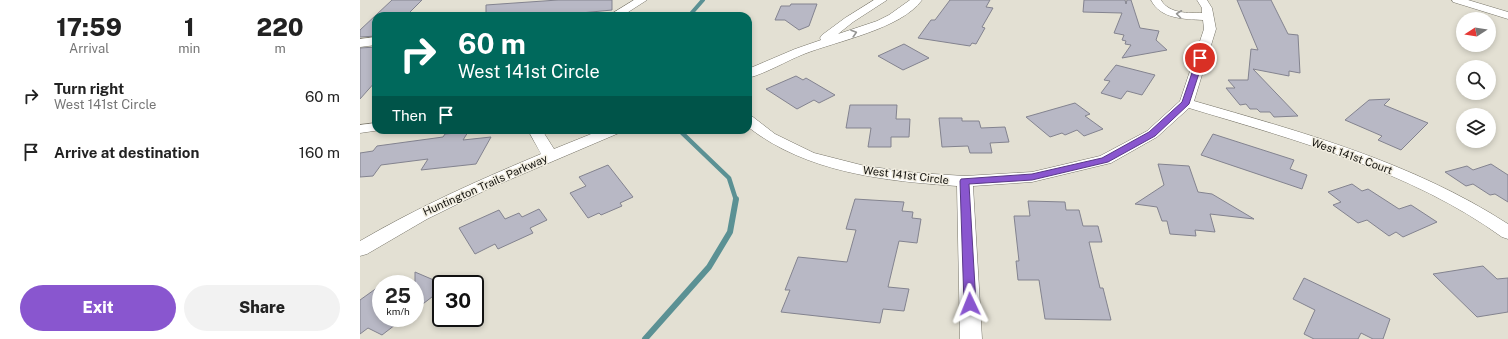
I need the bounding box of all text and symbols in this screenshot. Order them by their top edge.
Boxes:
one-way arrow [1176,10,1182,19]
north arrow [1456,12,1496,52]
map controls [1456,12,1496,148]
text: 17:59 [56,13,122,41]
text: 1 [184,13,194,41]
text: 220 [257,13,304,41]
text: 60 m [458,27,526,60]
icon: right [392,28,444,80]
one-way arrow [850,29,857,38]
text: Arrival [69,41,109,56]
text: min [178,41,200,56]
text: m [274,41,286,56]
pin [1183,41,1217,75]
icon: arrive [1189,47,1211,69]
button: search [1456,60,1496,100]
text: West 141st Circle [458,61,600,82]
text: Turn right [54,80,124,97]
icon: right [20,85,42,107]
text: 60 m [305,88,340,105]
text: West 141st Circle [54,97,156,112]
icon: arrive [435,104,457,126]
text: Then [392,107,427,124]
button: layers [1456,108,1496,148]
street label: West 141st Court [1310,136,1394,176]
icon: arrive [20,141,42,163]
text: Arrive at destination [54,144,199,161]
text: 160 m [299,144,340,161]
street label: Huntington Trails Parkway [421,152,549,218]
street label: West 141st Circle [862,164,950,186]
speed limit sign: 30 [432,275,484,327]
position arrow [949,283,991,325]
text: 25 [385,284,411,308]
button: Exit [20,285,176,331]
button: Share [184,285,340,331]
text: km/h [386,305,410,317]

